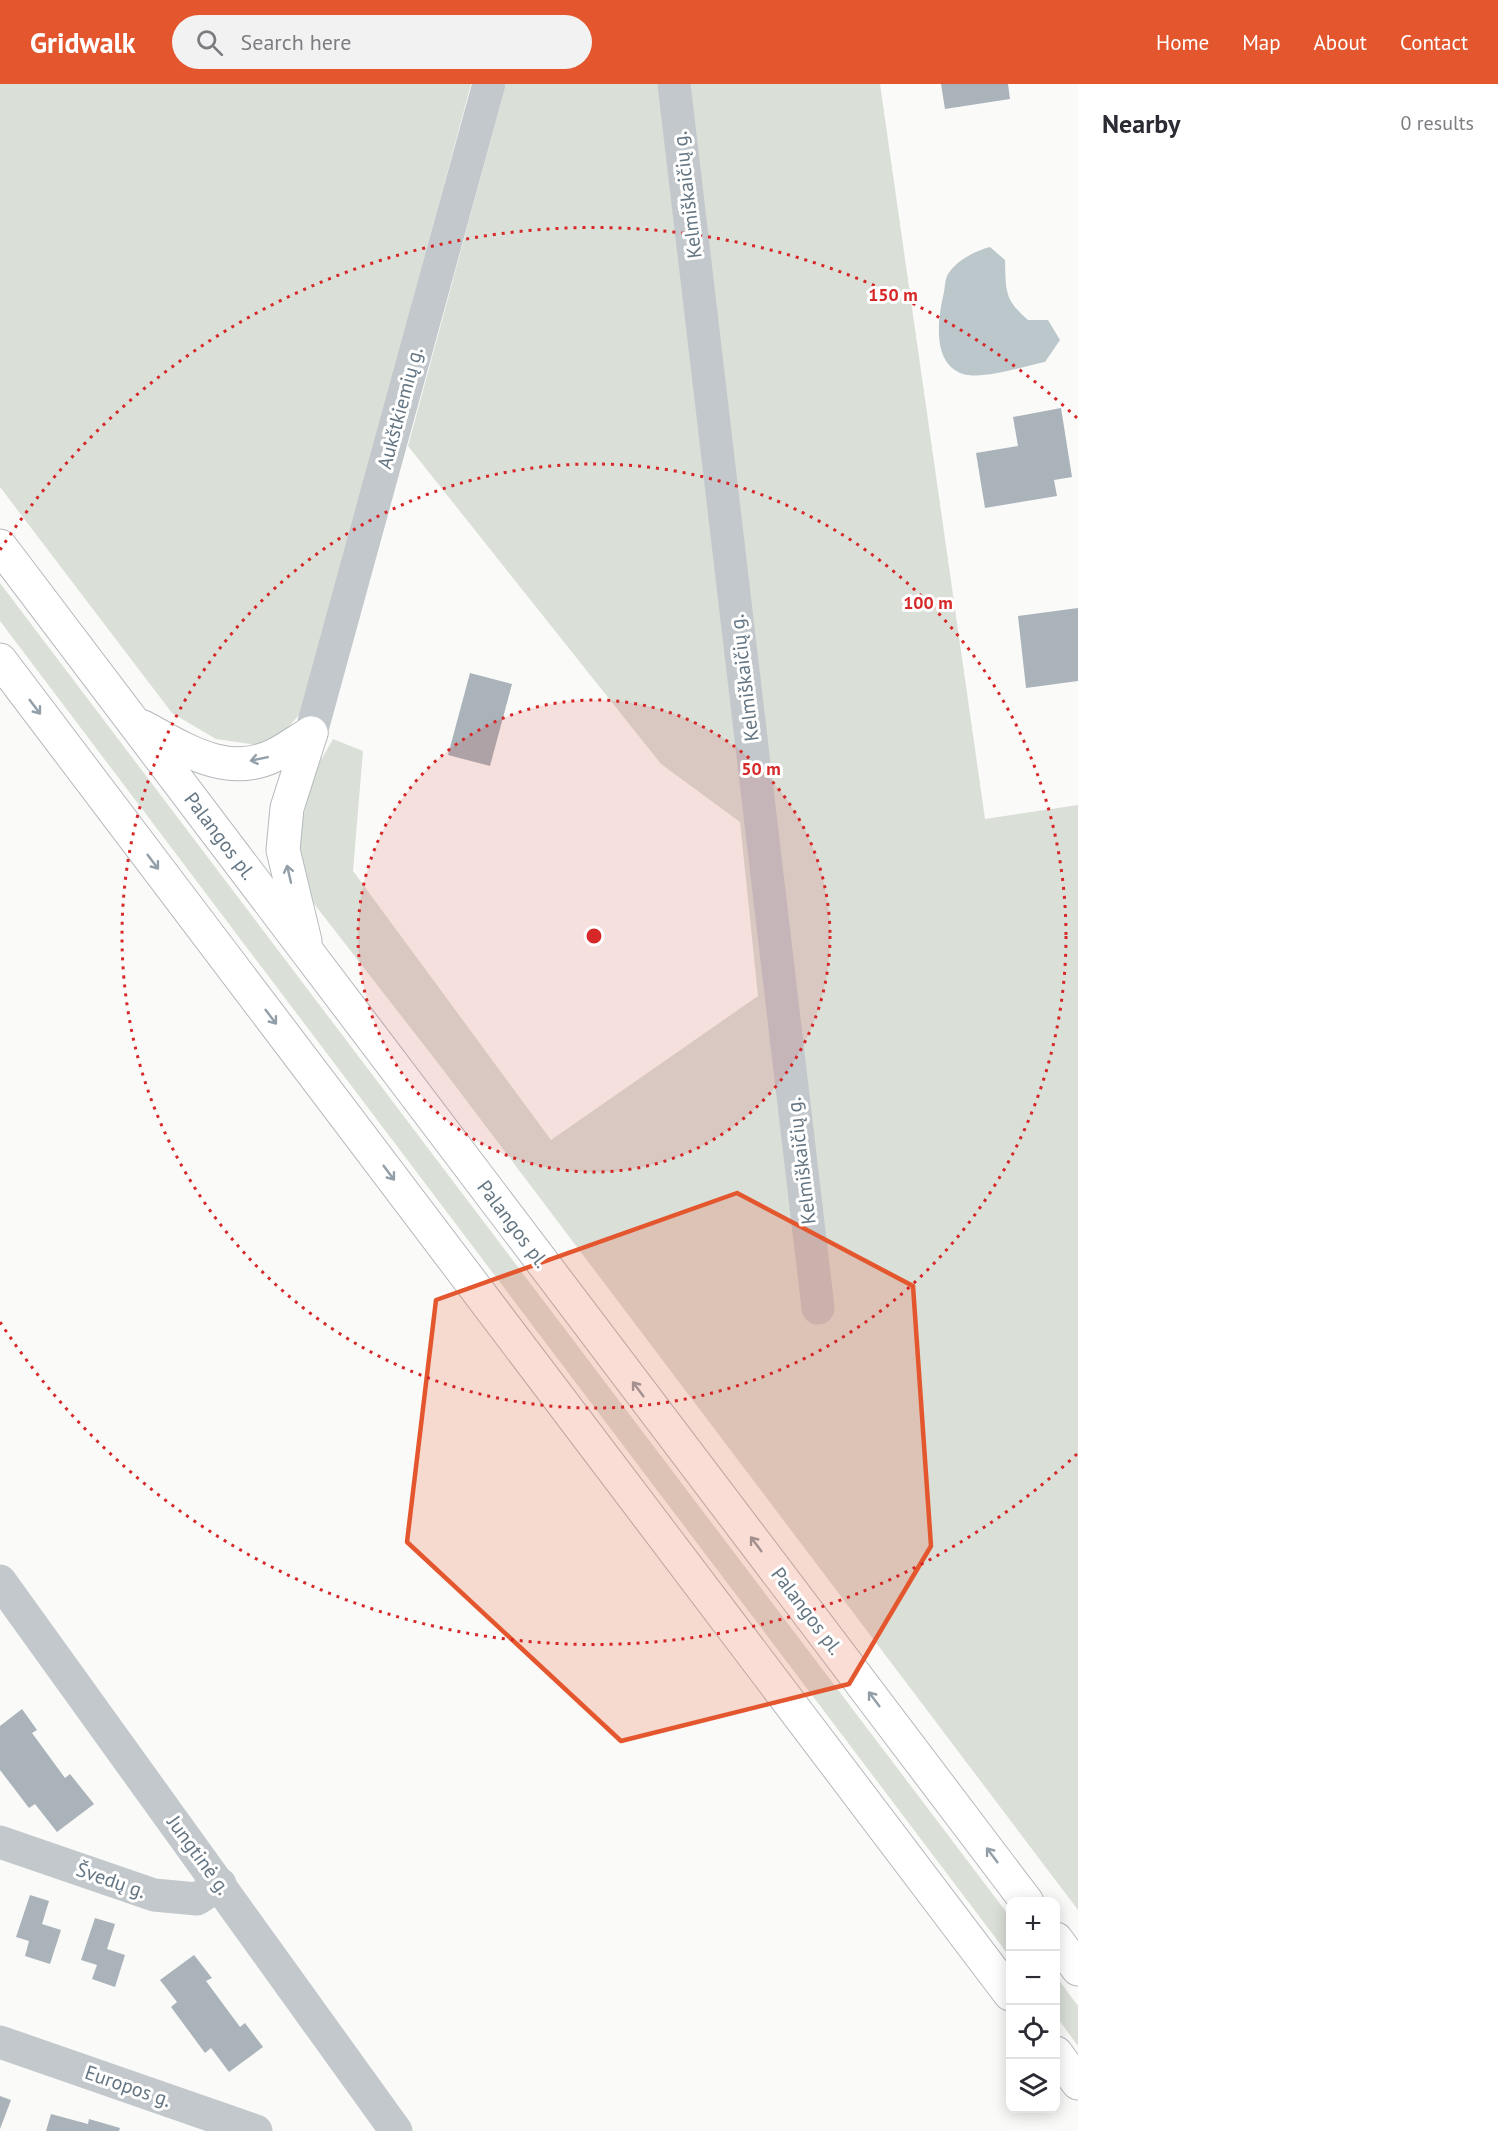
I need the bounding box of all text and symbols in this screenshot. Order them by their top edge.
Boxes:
search box [172,15,592,69]
text: Gridwalk [30,24,136,61]
icon: search [193,26,226,59]
text: Search here [241,28,352,56]
text: Home [1156,29,1209,56]
text: Map [1242,29,1281,56]
text: About [1314,29,1367,56]
text: Contact [1400,29,1468,56]
text: Nearby [1102,107,1180,140]
text: 0 results [1401,110,1474,136]
street label: Kelmiškaičių g. [666,130,708,260]
text: 150 m [868,283,918,306]
street label: Aukštkiemių g. [371,344,429,472]
text: 100 m [903,591,953,614]
street label: Kelmiškaičių g. [723,613,765,743]
one-way arrow [29,698,42,714]
one-way arrow [250,754,269,766]
text: 50 m [741,757,781,780]
street label: Palangos pl. [179,787,261,885]
one-way arrow [146,854,159,870]
one-way arrow [282,865,294,884]
centre of rings [584,926,604,946]
one-way arrow [265,1009,277,1025]
street label: Kelmiškaičių g. [780,1096,822,1226]
one-way arrow [382,1164,395,1180]
street label: Palangos pl. [472,1175,554,1273]
one-way arrow [632,1381,645,1397]
one-way arrow [750,1536,763,1552]
street label: Palangos pl. [766,1562,848,1660]
one-way arrow [867,1692,880,1708]
street label: Jungtinė g. [161,1809,237,1900]
one-way arrow [985,1847,998,1863]
street label: Švedų g. [73,1856,149,1904]
map controls [1006,1897,1060,2113]
button: + [1006,1897,1060,1951]
button: − [1006,1951,1060,2005]
button: locate [1006,2005,1060,2059]
street label: Europos g. [82,2059,174,2113]
button: layers [1006,2059,1060,2113]

